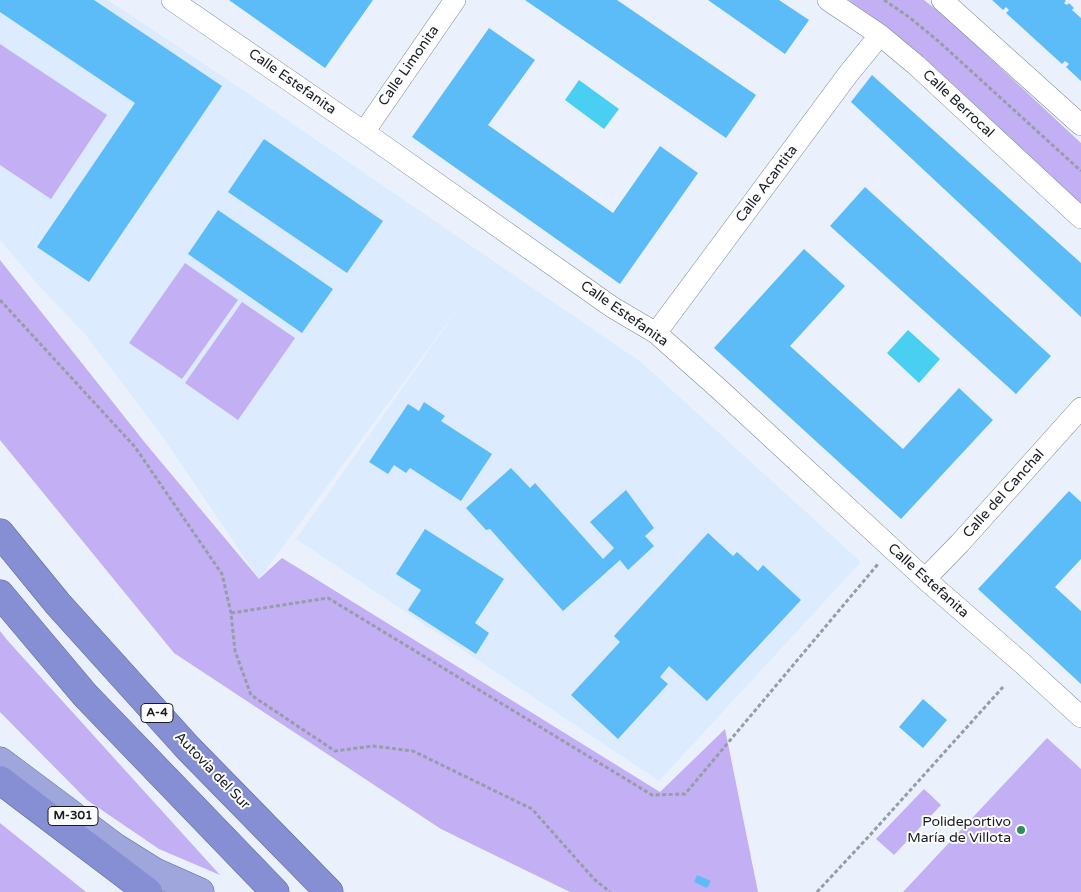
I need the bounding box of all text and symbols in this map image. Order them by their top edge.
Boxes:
street label: Calle Limonita [375,23,443,109]
street label: Calle Estefanita [245,46,339,118]
street label: Calle Berrocal [919,67,997,141]
street label: Calle Acantita [733,142,801,226]
street label: Calle Estefanita [577,278,671,350]
street label: Calle del Canchal [960,446,1048,542]
street label: Calle Estefanita [884,540,972,622]
road number: A-4 [141,704,173,722]
street label: Autovía del Sur [171,729,253,813]
road number: M-301 [48,806,98,826]
place label: Polideportivo María de Villota [907,814,1011,846]
marker: Polideportivo María de Villota [1015,824,1027,836]

